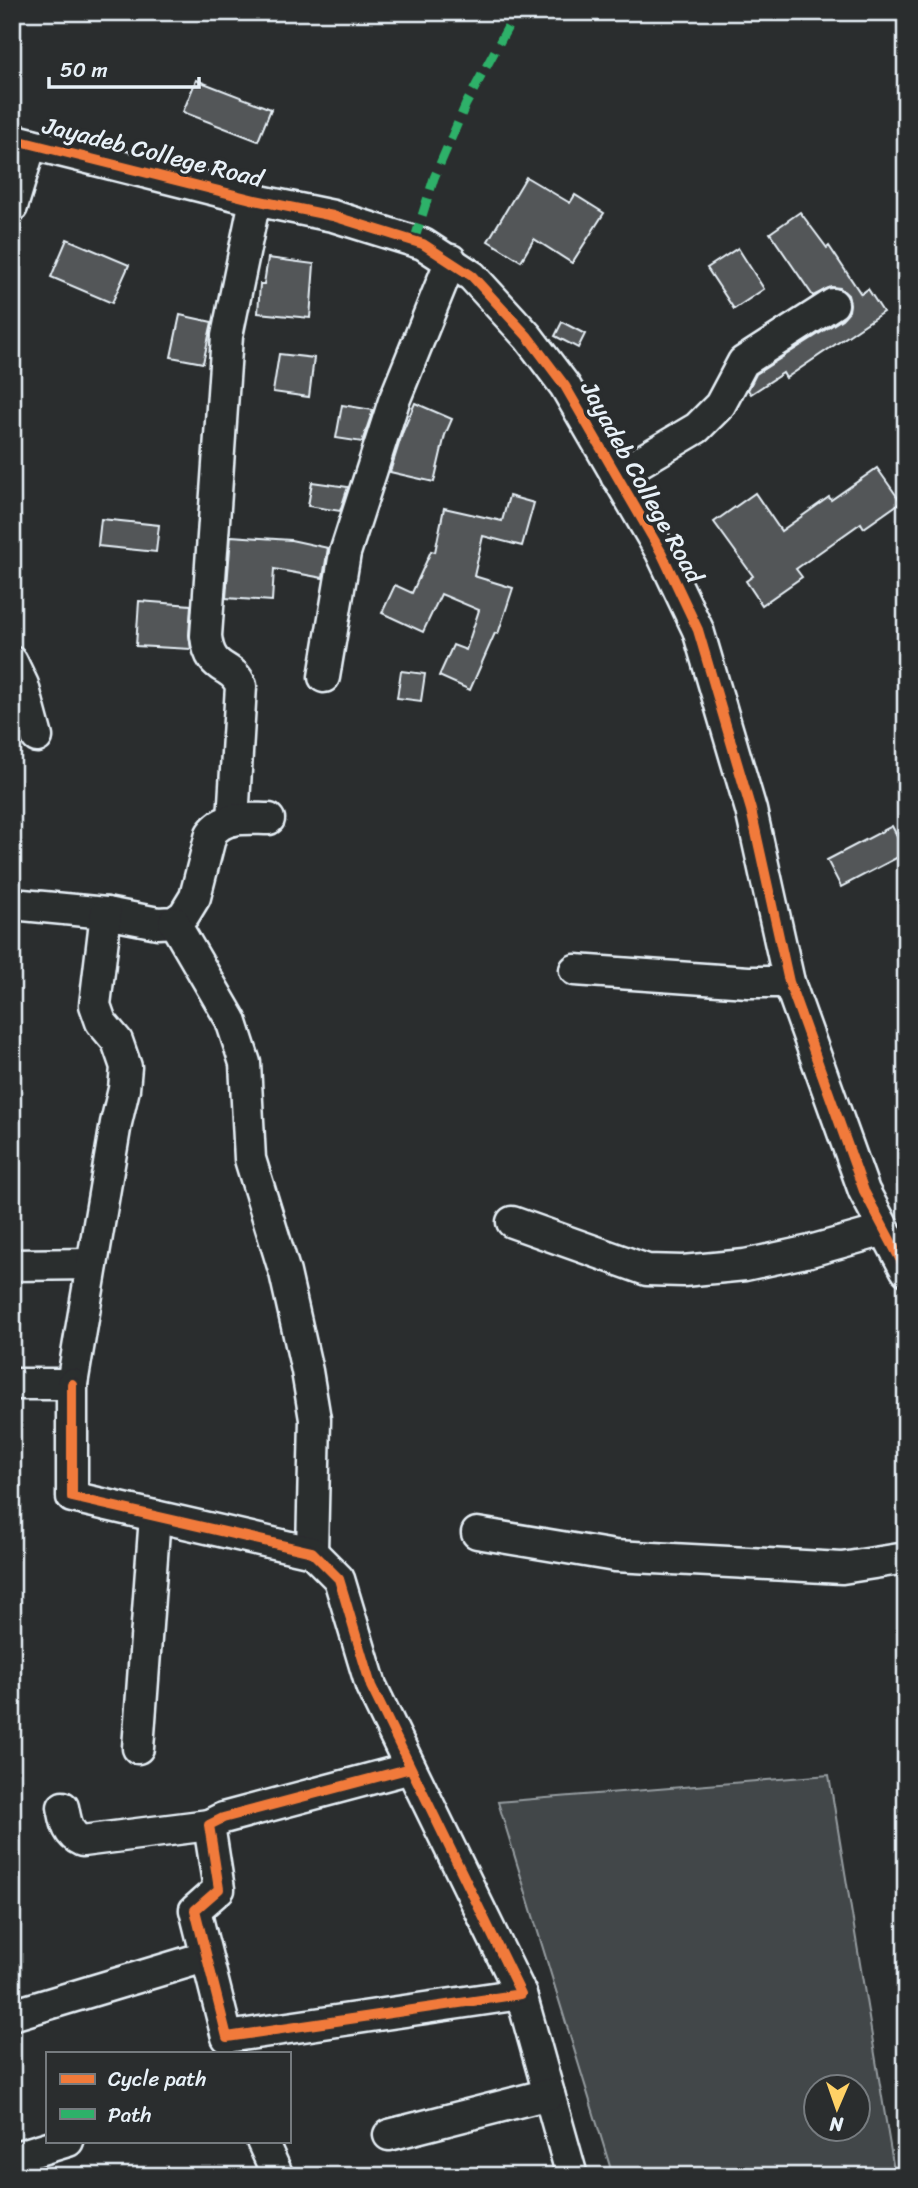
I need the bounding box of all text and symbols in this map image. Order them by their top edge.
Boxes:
scale bar [49,46,200,90]
text: 50 m [60,51,108,89]
street label: Jayadeb College Road [37,104,270,200]
street label: Jayadeb College Road [568,372,716,593]
legend [46,2052,290,2142]
text: Cycle path [108,2060,207,2098]
north arrow [802,2072,872,2142]
text: Path [108,2096,151,2134]
text: N [828,2108,845,2141]

